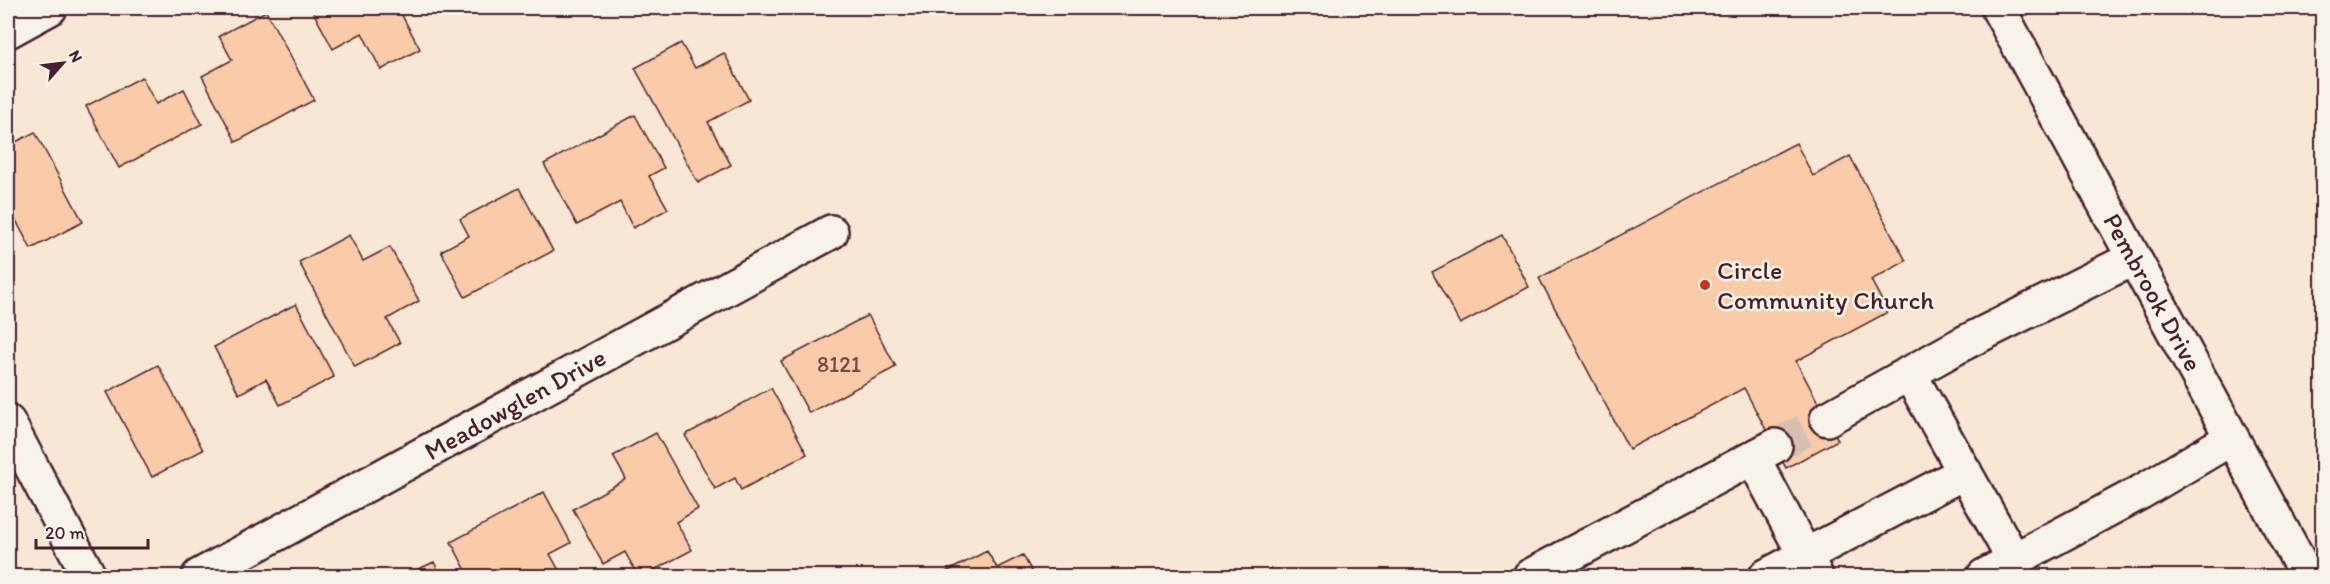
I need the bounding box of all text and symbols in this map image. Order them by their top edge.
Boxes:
north arrow [33,33,93,93]
text: N [65,47,87,65]
street label: Pembrook Drive [2096,207,2210,377]
place label: Circle Community Church [1717,254,1934,316]
marker: Circle Community Church [1698,278,1712,292]
street label: Meadowglen Drive [419,341,611,467]
house number: 8121 [817,351,861,378]
scale bar [36,512,148,550]
text: 20 m [45,522,85,544]

